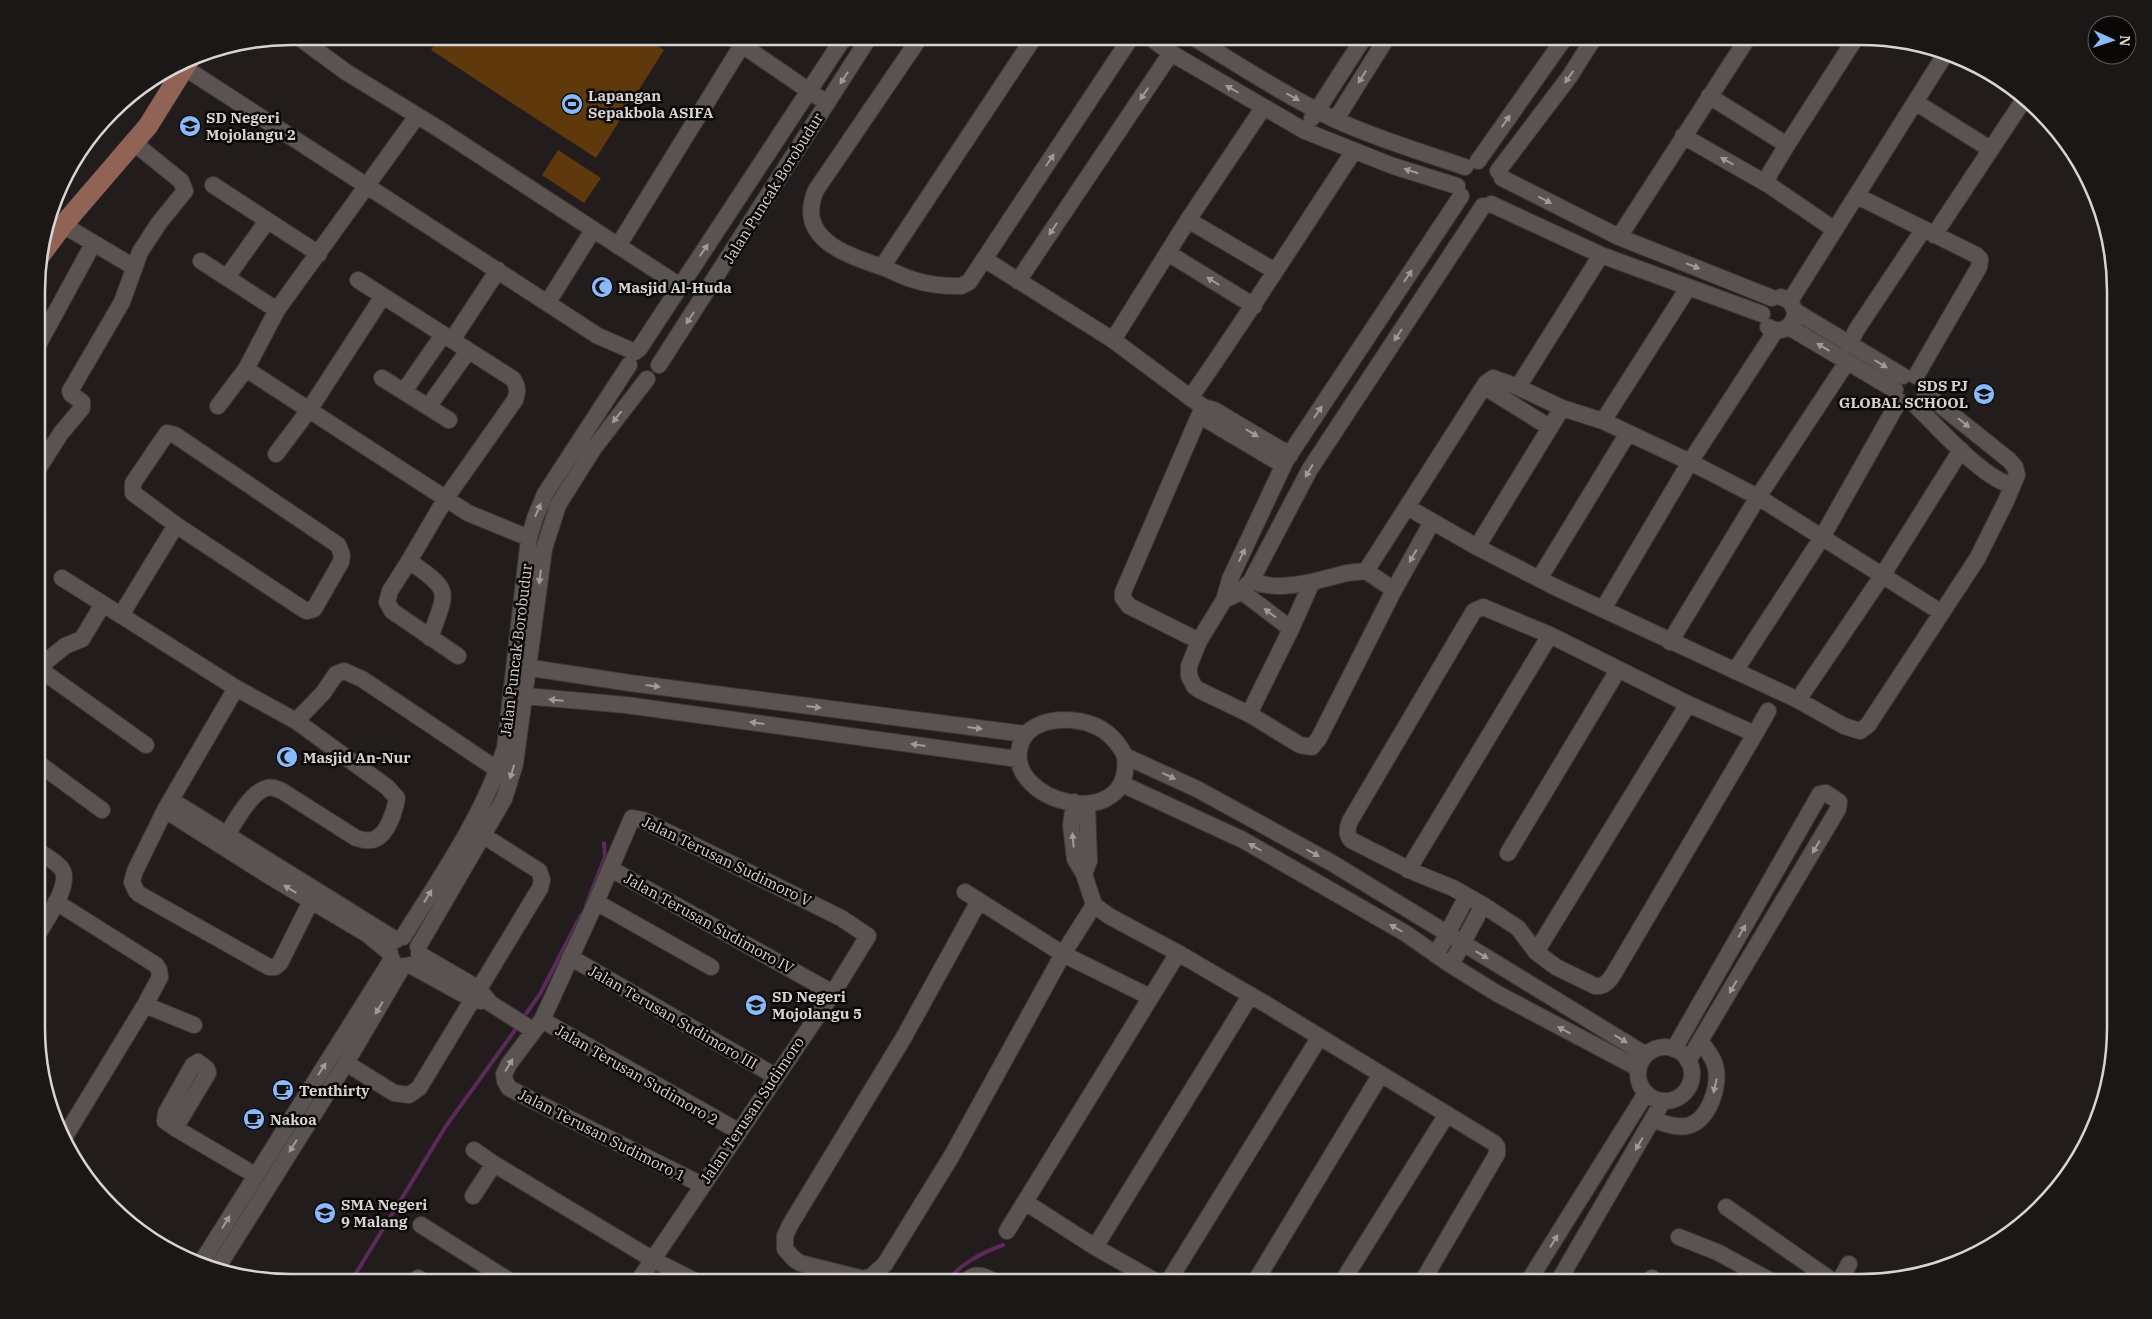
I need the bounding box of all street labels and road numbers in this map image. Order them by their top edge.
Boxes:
street label: Jalan Puncak Borobudur [719,109,827,267]
street label: Jalan Puncak Borobudur [496,562,536,738]
street label: Jalan Terusan Sudimoro V [639,812,815,910]
street label: Jalan Terusan Sudimoro IV [621,868,797,978]
street label: Jalan Terusan Sudimoro III [585,961,761,1073]
street label: Jalan Terusan Sudimoro 2 [552,1021,722,1129]
street label: Jalan Terusan Sudimoro [696,1033,808,1187]
street label: Jalan Terusan Sudimoro 1 [515,1085,689,1185]

